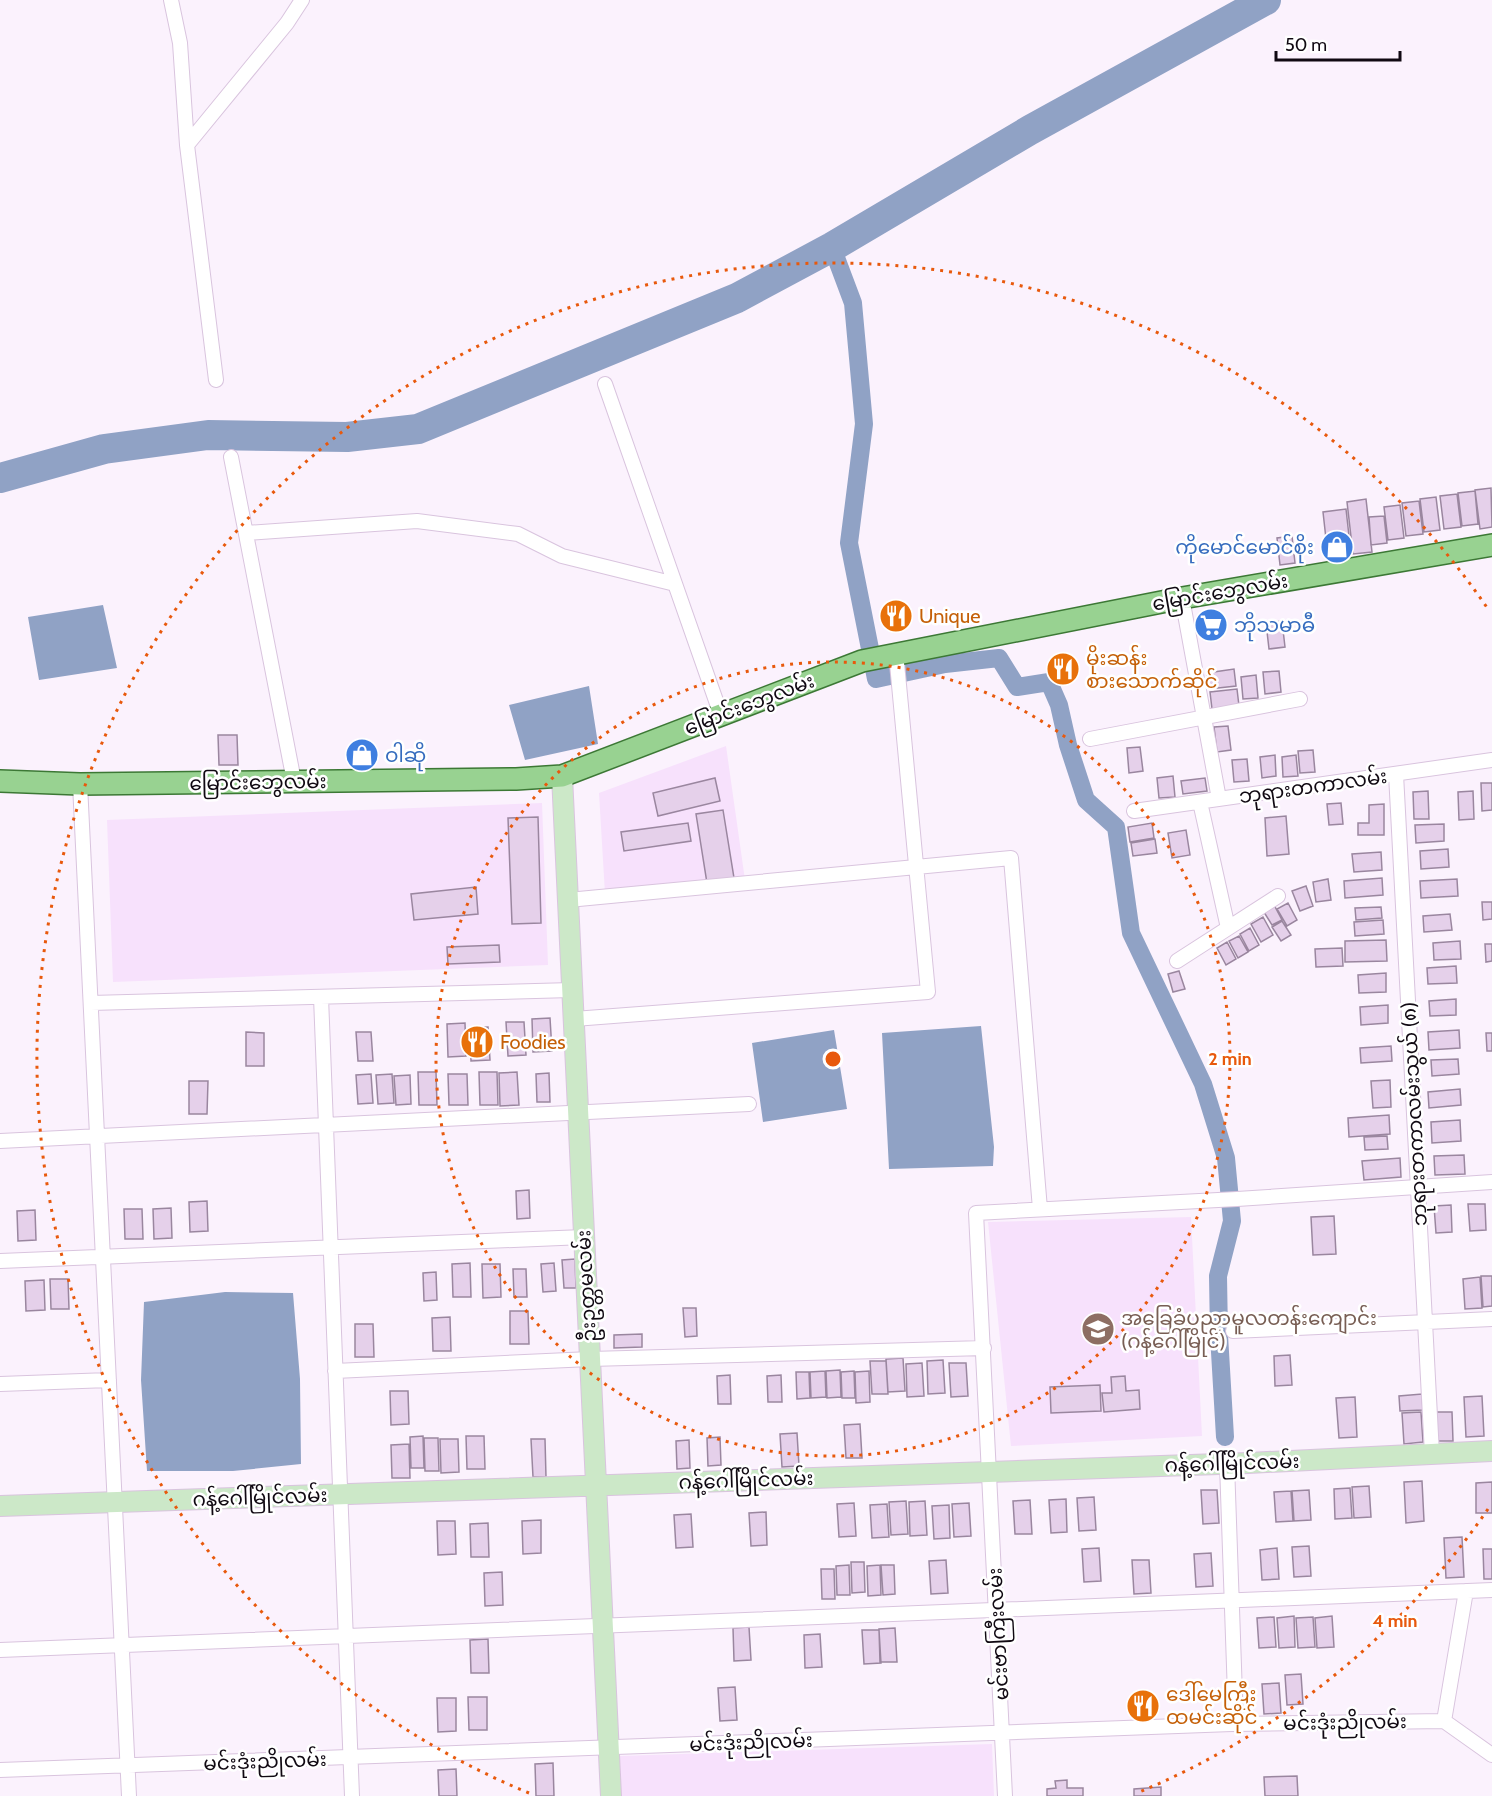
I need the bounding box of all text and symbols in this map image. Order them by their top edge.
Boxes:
scale bar [1276,24,1400,62]
text: 50 m [1285,34,1327,56]
shop icon: ကိုမောင်မောင်စိုး [1319,529,1355,565]
place label: ကိုမောင်မောင်စိုး [1175,533,1314,564]
street label: မြောင်းဘွေလမ်း [1150,566,1290,620]
restaurant icon: Unique [878,598,914,634]
place label: Unique [919,604,980,628]
supermarket icon: ဘိုသမာဓီ [1193,607,1229,643]
place label: ဘိုသမာဓီ [1234,611,1315,642]
place label: မိုးဆန်း စားသောက်ဆိုင် [1086,644,1218,698]
restaurant icon: မိုးဆန်း စားသောက်ဆိုင် [1045,651,1081,687]
street label: မြောင်းဘွေလမ်း [680,666,819,744]
shop icon: ဝါဆို [344,737,380,773]
place label: ဝါဆို [385,741,426,772]
street label: ဘုရားတကာလမ်း [1237,762,1389,813]
street label: မြောင်းဘွေလမ်း [189,767,327,799]
street label: ဘုရားတကာလမ်းသွယ် (၈) [1394,1001,1437,1227]
restaurant icon: Foodies [459,1024,495,1060]
place label: Foodies [500,1030,565,1054]
text: 2 min [1208,1048,1252,1070]
centre of rings [823,1049,843,1069]
street label: ဦးဥတ္တမလမ်း [569,1229,605,1343]
place label: အခြေခံပညာမူလတန်းကျောင်း (ဂန့်ဂေါ်မြိုင်) [1121,1304,1377,1357]
school or university icon: အခြေခံပညာမူလတန်းကျောင်း (ဂန့်ဂေါ်မြိုင်) [1080,1311,1116,1347]
street label: ဂန့်ဂေါ်မြိုင်လမ်း [1164,1447,1300,1481]
street label: ဂန့်ဂေါ်မြိုင်လမ်း [678,1464,814,1498]
street label: ဂန့်ဂေါ်မြိုင်လမ်း [192,1481,328,1515]
street label: မင်းဗာကြီးလမ်း [981,1567,1017,1701]
text: 4 min [1372,1610,1418,1632]
place label: ဒေါ်မေကြီး ထမင်းဆိုင် [1166,1680,1257,1734]
restaurant icon: ဒေါ်မေကြီး ထမင်းဆိုင် [1125,1688,1161,1724]
street label: မင်းဒုံးညိုလမ်း [1283,1707,1407,1740]
street label: မင်းဒုံးညိုလမ်း [689,1726,813,1761]
street label: မင်းဒုံးညိုလမ်း [203,1745,327,1780]

